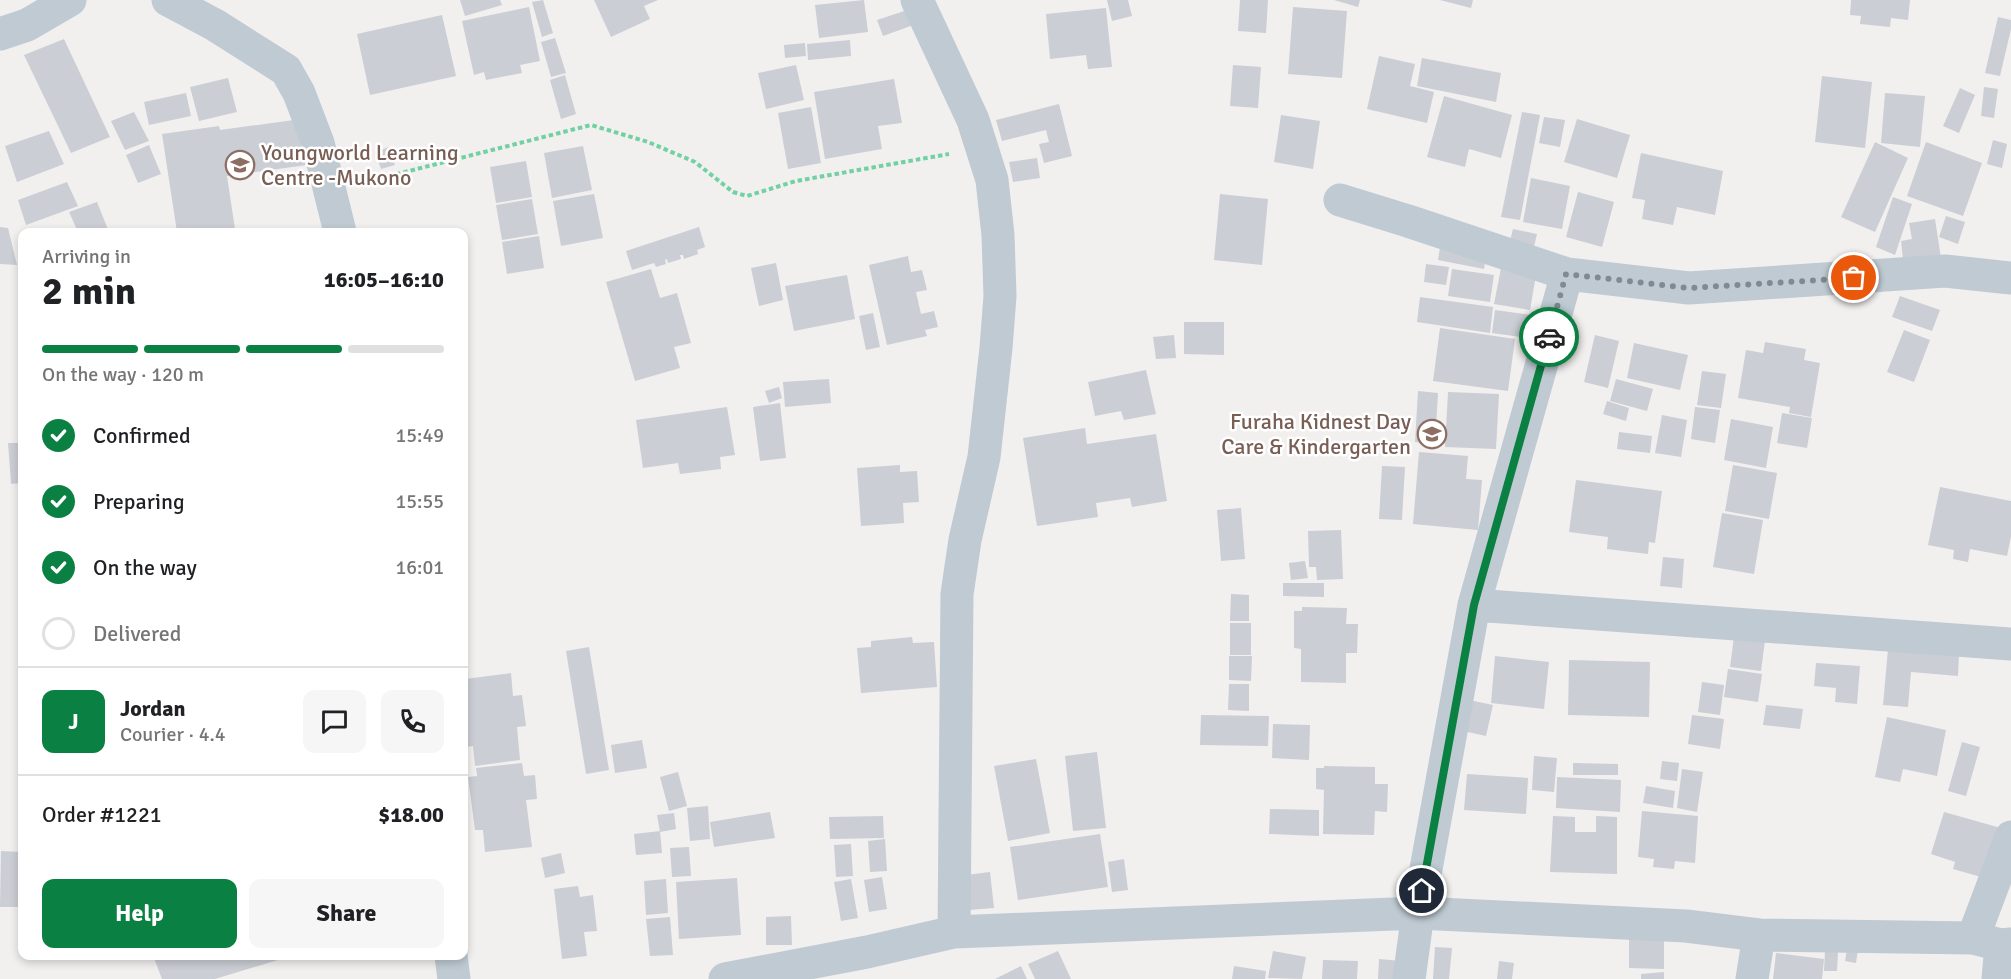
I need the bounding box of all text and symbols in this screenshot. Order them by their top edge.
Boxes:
place label: Youngworld Learning Centre -Mukono [261,139,459,191]
school or university icon: Youngworld Learning Centre -Mukono [224,149,256,181]
text: Arriving in [42,244,131,269]
pin [1828,252,1879,303]
icon: bag [1837,261,1870,294]
text: 16:05–16:10 [324,266,444,293]
text: 2 min [42,267,136,315]
courier [1519,307,1579,367]
icon: car [1533,321,1566,354]
text: On the way · 120 m [42,362,204,387]
place label: Furaha Kidnest Day Care & Kindergarten [1221,408,1412,460]
school or university icon: Furaha Kidnest Day Care & Kindergarten [1416,418,1448,450]
icon: check [42,419,75,452]
text: Confirmed [93,422,191,449]
text: 15:49 [395,423,444,448]
icon: check [42,485,75,518]
text: Preparing [93,488,185,515]
text: 15:55 [395,489,444,514]
icon: check [42,551,75,584]
text: On the way [93,554,197,581]
text: 16:01 [395,555,444,580]
text: Delivered [93,620,181,647]
button: chat [303,690,366,753]
button: phone [381,690,444,753]
text: Jordan [120,695,186,722]
text: J [68,708,79,735]
text: Courier · 4.4 [120,722,226,747]
text: Order #1221 [42,801,162,828]
text: $18.00 [378,801,444,828]
pin [1396,865,1447,916]
icon: home [1405,874,1438,907]
button: Help [42,879,237,948]
button: Share [249,879,444,948]

